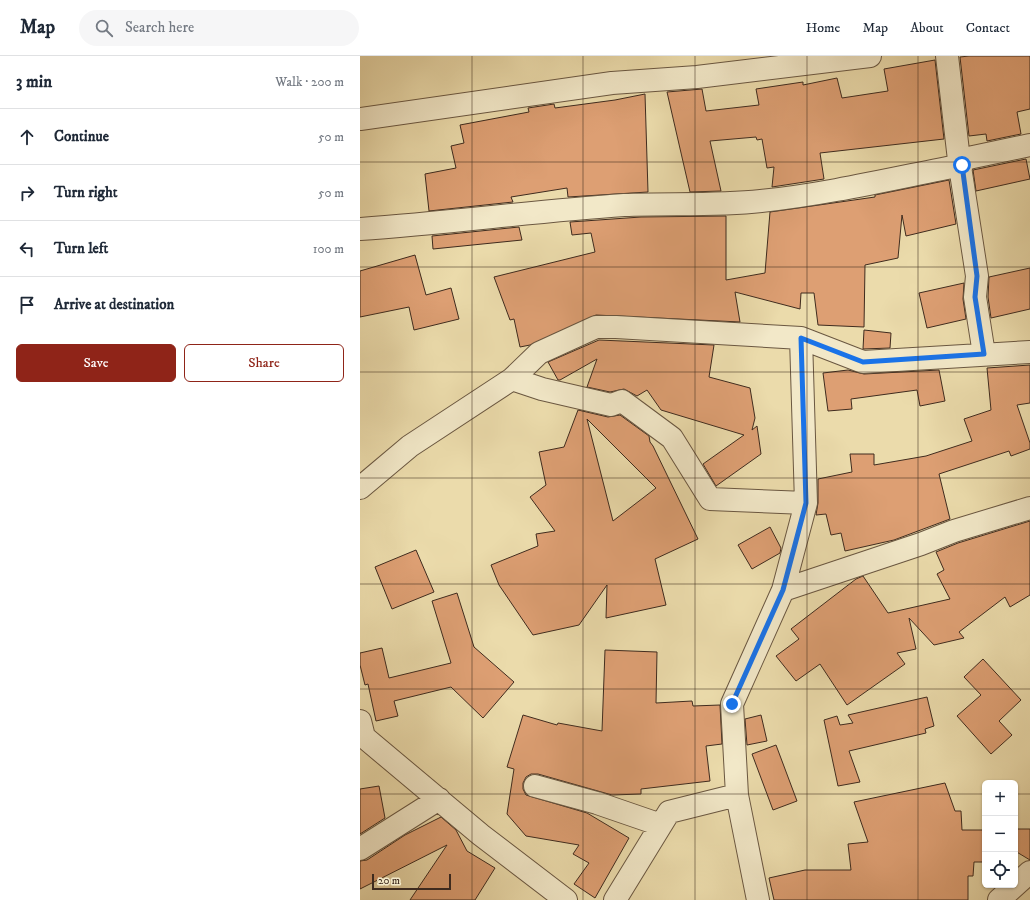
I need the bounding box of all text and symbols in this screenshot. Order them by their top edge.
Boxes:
search box [79,10,359,46]
text: Map [20,16,55,39]
icon: search [93,17,115,39]
text: Search here [125,18,194,37]
text: Home [806,19,840,37]
text: Map [862,19,888,37]
text: About [910,19,944,37]
text: Contact [966,19,1010,37]
text: 3 min [16,71,52,93]
text: Walk · 200 m [275,74,344,90]
icon: ahead [16,126,38,148]
text: Continue [54,127,109,146]
text: 50 m [318,129,344,145]
route start [953,156,971,174]
icon: right [16,182,38,204]
text: Turn right [54,183,117,202]
text: 50 m [318,185,344,201]
icon: left [16,238,38,260]
text: Turn left [54,239,108,258]
text: 100 m [313,241,344,257]
icon: arrive [16,294,38,316]
text: Arrive at destination [54,295,174,314]
button: Save [16,344,176,382]
button: Share [184,344,344,382]
route end [723,695,741,713]
map controls [982,780,1018,888]
button: + [982,780,1018,816]
button: − [982,816,1018,852]
button: locate [982,852,1018,888]
scale bar [372,872,451,891]
text: 20 m [378,874,400,888]

